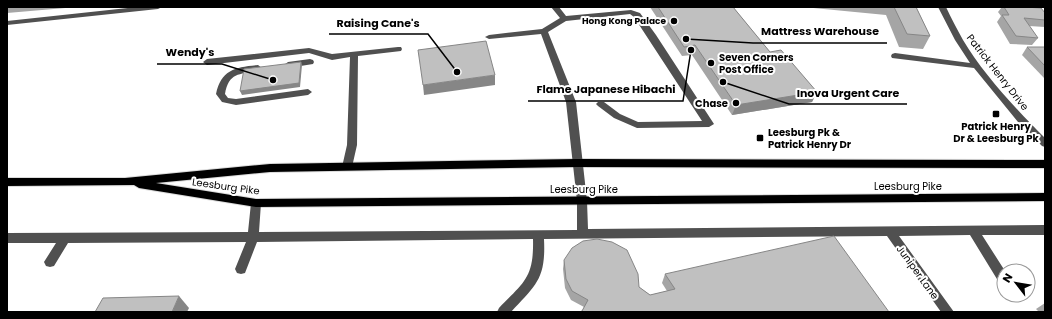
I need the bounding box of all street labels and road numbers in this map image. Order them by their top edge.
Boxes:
street label: Patrick Henry Drive [963,31,1032,114]
street label: Leesburg Pike [191,174,261,199]
street label: Leesburg Pike [874,179,942,194]
street label: Leesburg Pike [550,182,618,197]
street label: Juniper Lane [893,242,942,302]

